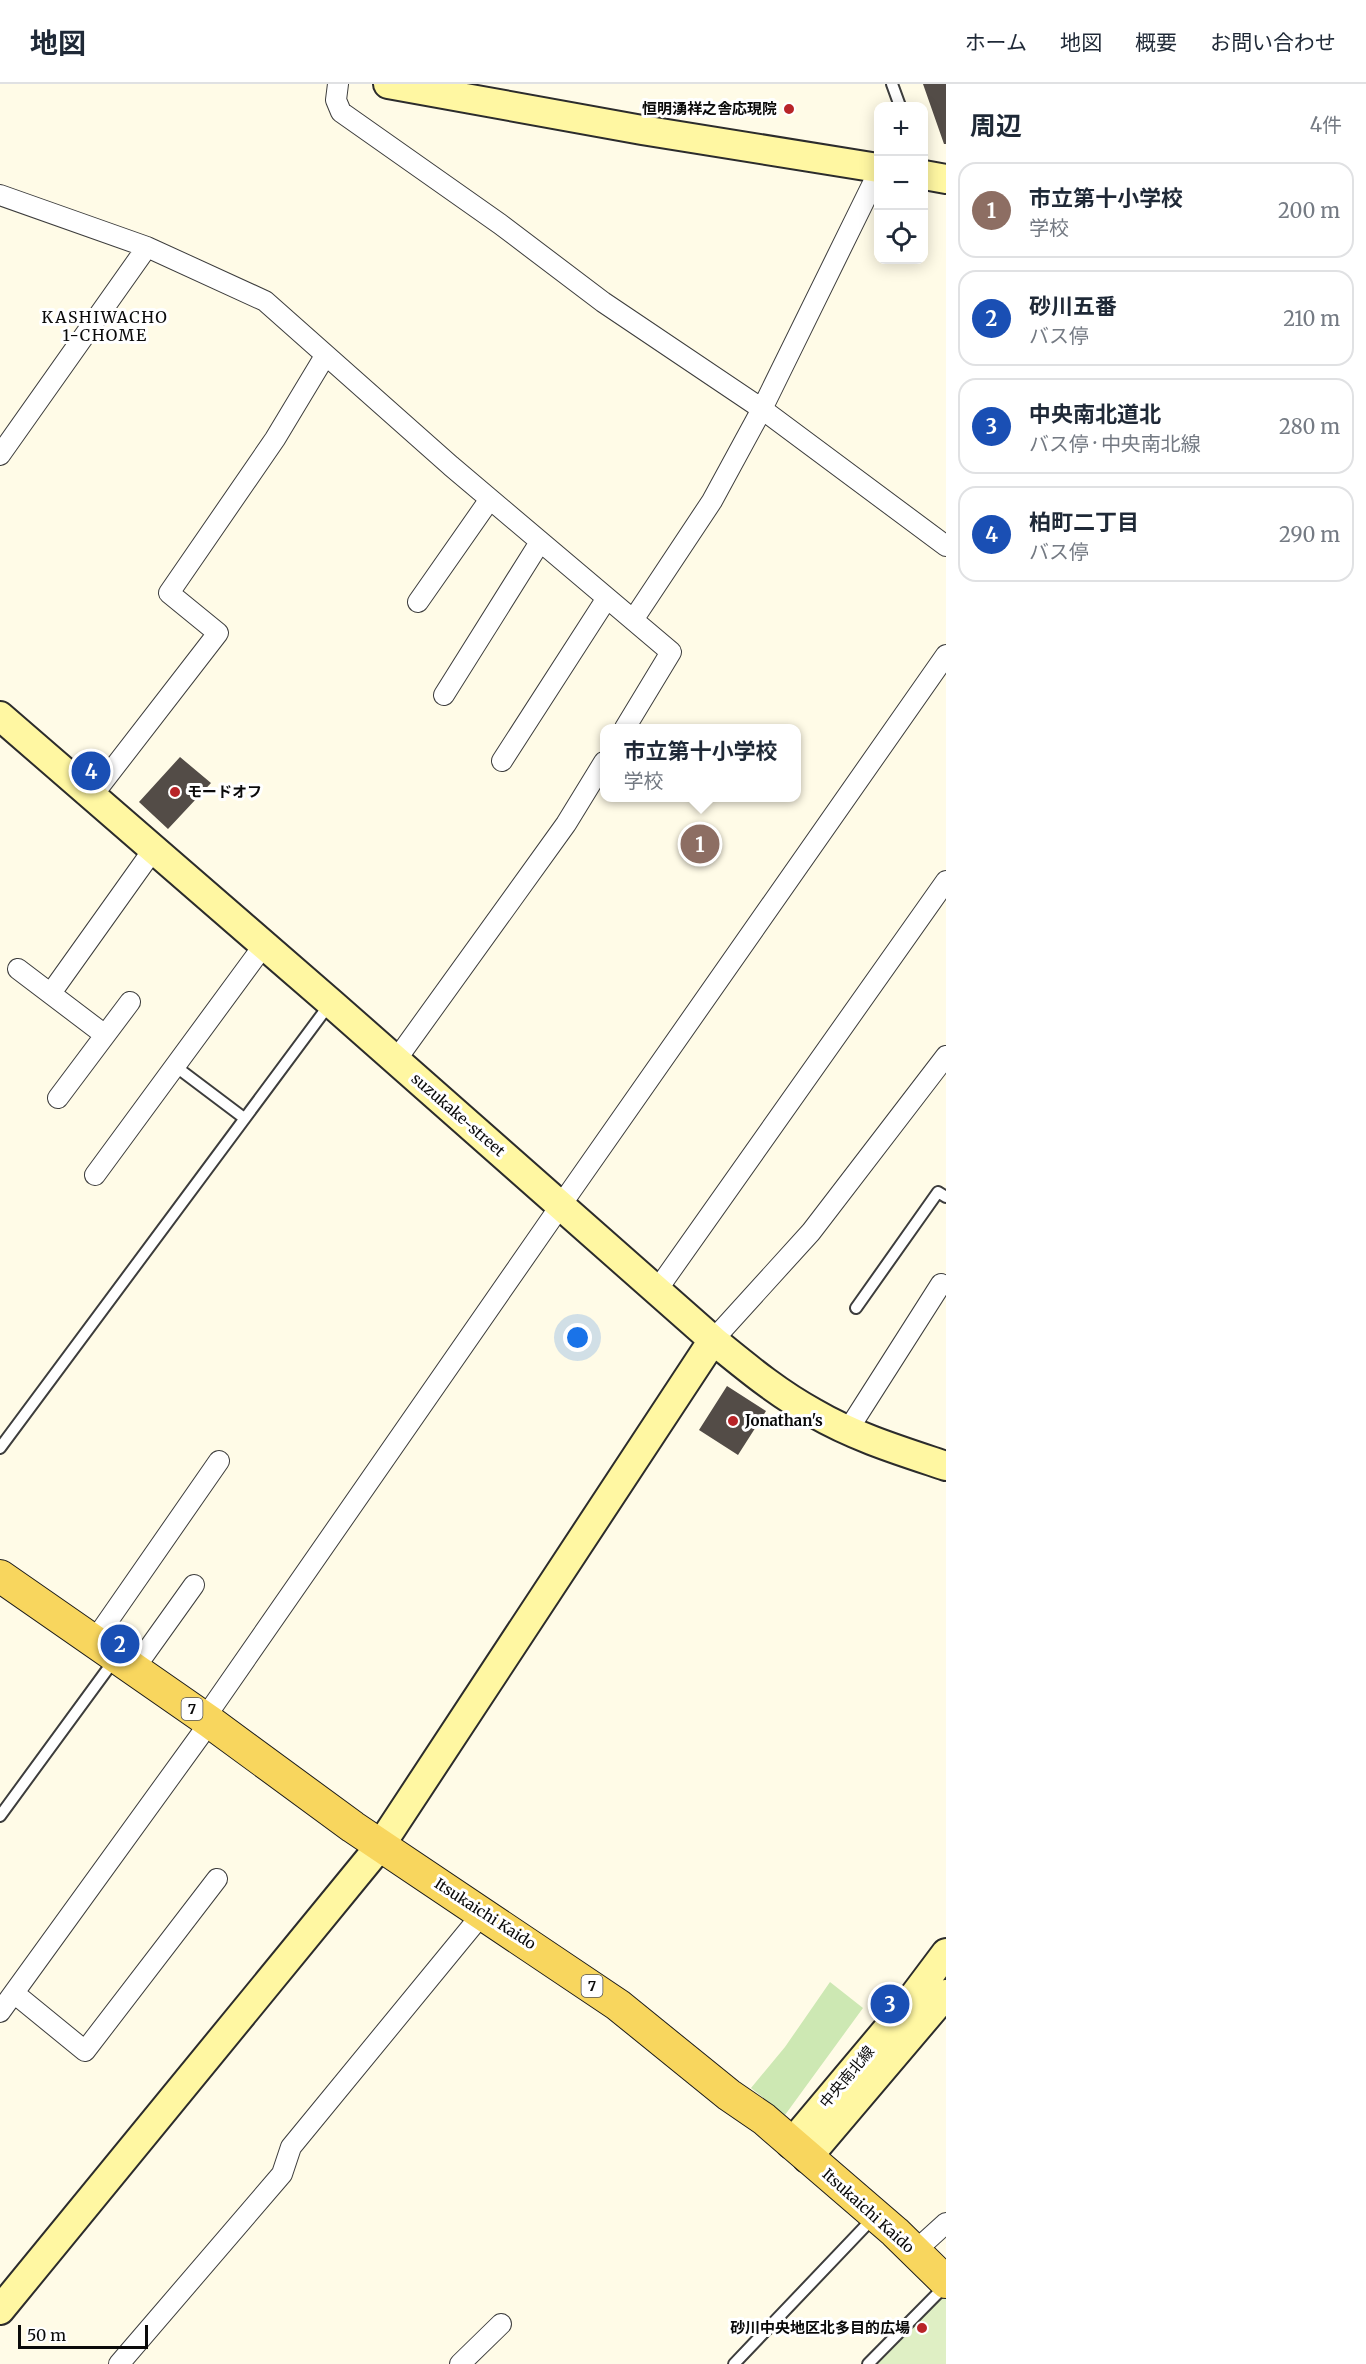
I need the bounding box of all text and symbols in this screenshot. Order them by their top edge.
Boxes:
text: 地図 [30,25,86,61]
text: ホーム [965,29,1027,56]
text: 地図 [1060,29,1102,56]
text: 概要 [1135,29,1177,56]
text: お問い合わせ [1210,29,1336,56]
place label: 恒明湧祥之舎応現院 [642,99,777,118]
marker: 恒明湧祥之舎応現院 [782,102,796,116]
map controls [874,102,928,264]
button: + [874,102,928,156]
text: 周辺 [970,109,1022,142]
text: 4件 [1310,112,1342,137]
button: − [874,156,928,210]
text: 市立第十小学校 [1029,184,1183,212]
text: 1 [987,198,996,223]
text: 200 m [1278,198,1340,223]
button: locate [874,210,928,264]
text: 学校 [1029,215,1069,240]
text: 砂川五番 [1029,292,1117,320]
text: 2 [986,306,997,331]
text: 210 m [1283,306,1340,331]
district label: KASHIWACHO 1-CHOME [42,307,168,345]
text: バス停 [1029,323,1089,348]
text: 中央南北道北 [1029,400,1161,428]
text: 3 [986,414,997,439]
text: 280 m [1279,414,1340,439]
text: バス停 · 中央南北線 [1029,431,1201,456]
text: 柏町二丁目 [1029,508,1139,536]
text: 4 [985,522,998,547]
text: 290 m [1279,522,1340,547]
text: バス停 [1029,539,1089,564]
popup [600,724,801,802]
text: 市立第十小学校 [623,737,778,765]
pin: 4 [72,748,110,794]
text: 学校 [623,768,663,793]
place label: モードオフ [187,782,262,801]
marker: モードオフ [168,785,182,799]
pin: 1 [680,822,720,867]
street label: suzukake-street [408,1069,509,1160]
your location [563,1323,592,1352]
place label: Jonathan's [744,1411,823,1430]
marker: Jonathan's [726,1414,740,1428]
pin: 2 [100,1622,140,1666]
road number: 7 [182,1698,202,1720]
street label: Itsukaichi Kaido [431,1874,540,1954]
road number: 7 [582,1975,602,1997]
pin: 3 [870,1982,910,2026]
street label: 中央南北線 [815,2042,878,2112]
street label: Itsukaichi Kaido [818,2164,918,2257]
place label: 砂川中央地区北多目的広場 [730,2318,910,2337]
marker: 砂川中央地区北多目的広場 [915,2321,929,2335]
scale bar [18,2322,148,2350]
text: 50 m [27,2325,66,2345]

